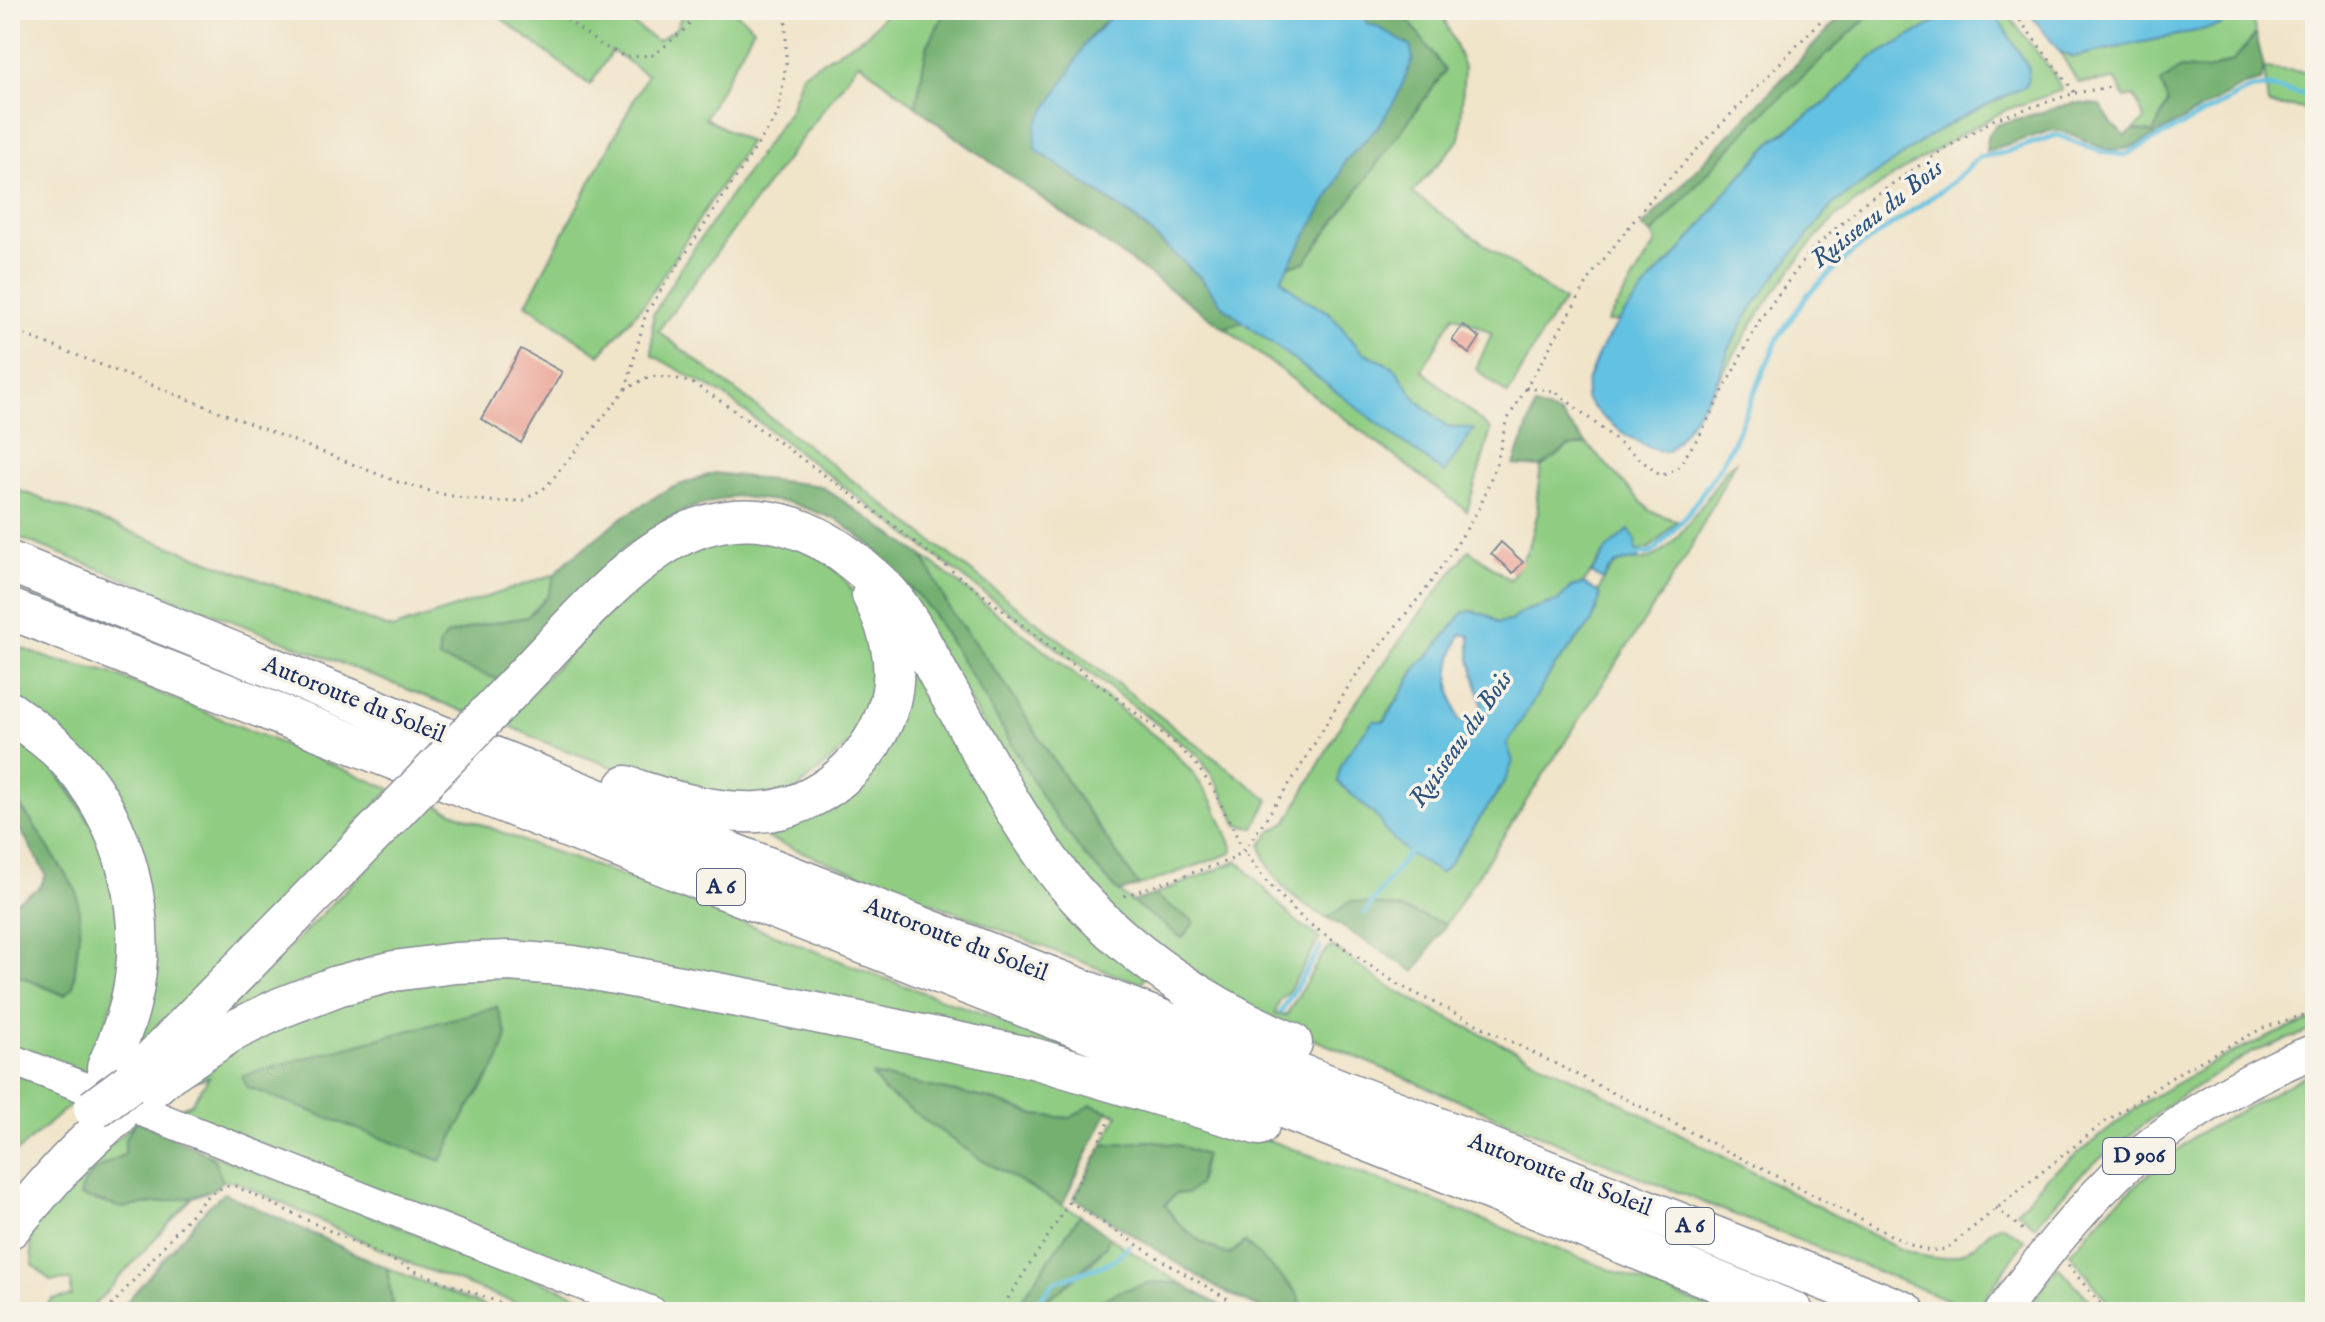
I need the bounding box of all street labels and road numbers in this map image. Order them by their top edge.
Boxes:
street label: Autoroute du Soleil [257,649,450,751]
road number: A 6 [697,869,745,905]
street label: Autoroute du Soleil [859,890,1053,989]
street label: Autoroute du Soleil [1463,1125,1657,1224]
road number: D 906 [2103,1138,2175,1174]
road number: A 6 [1666,1208,1714,1244]

